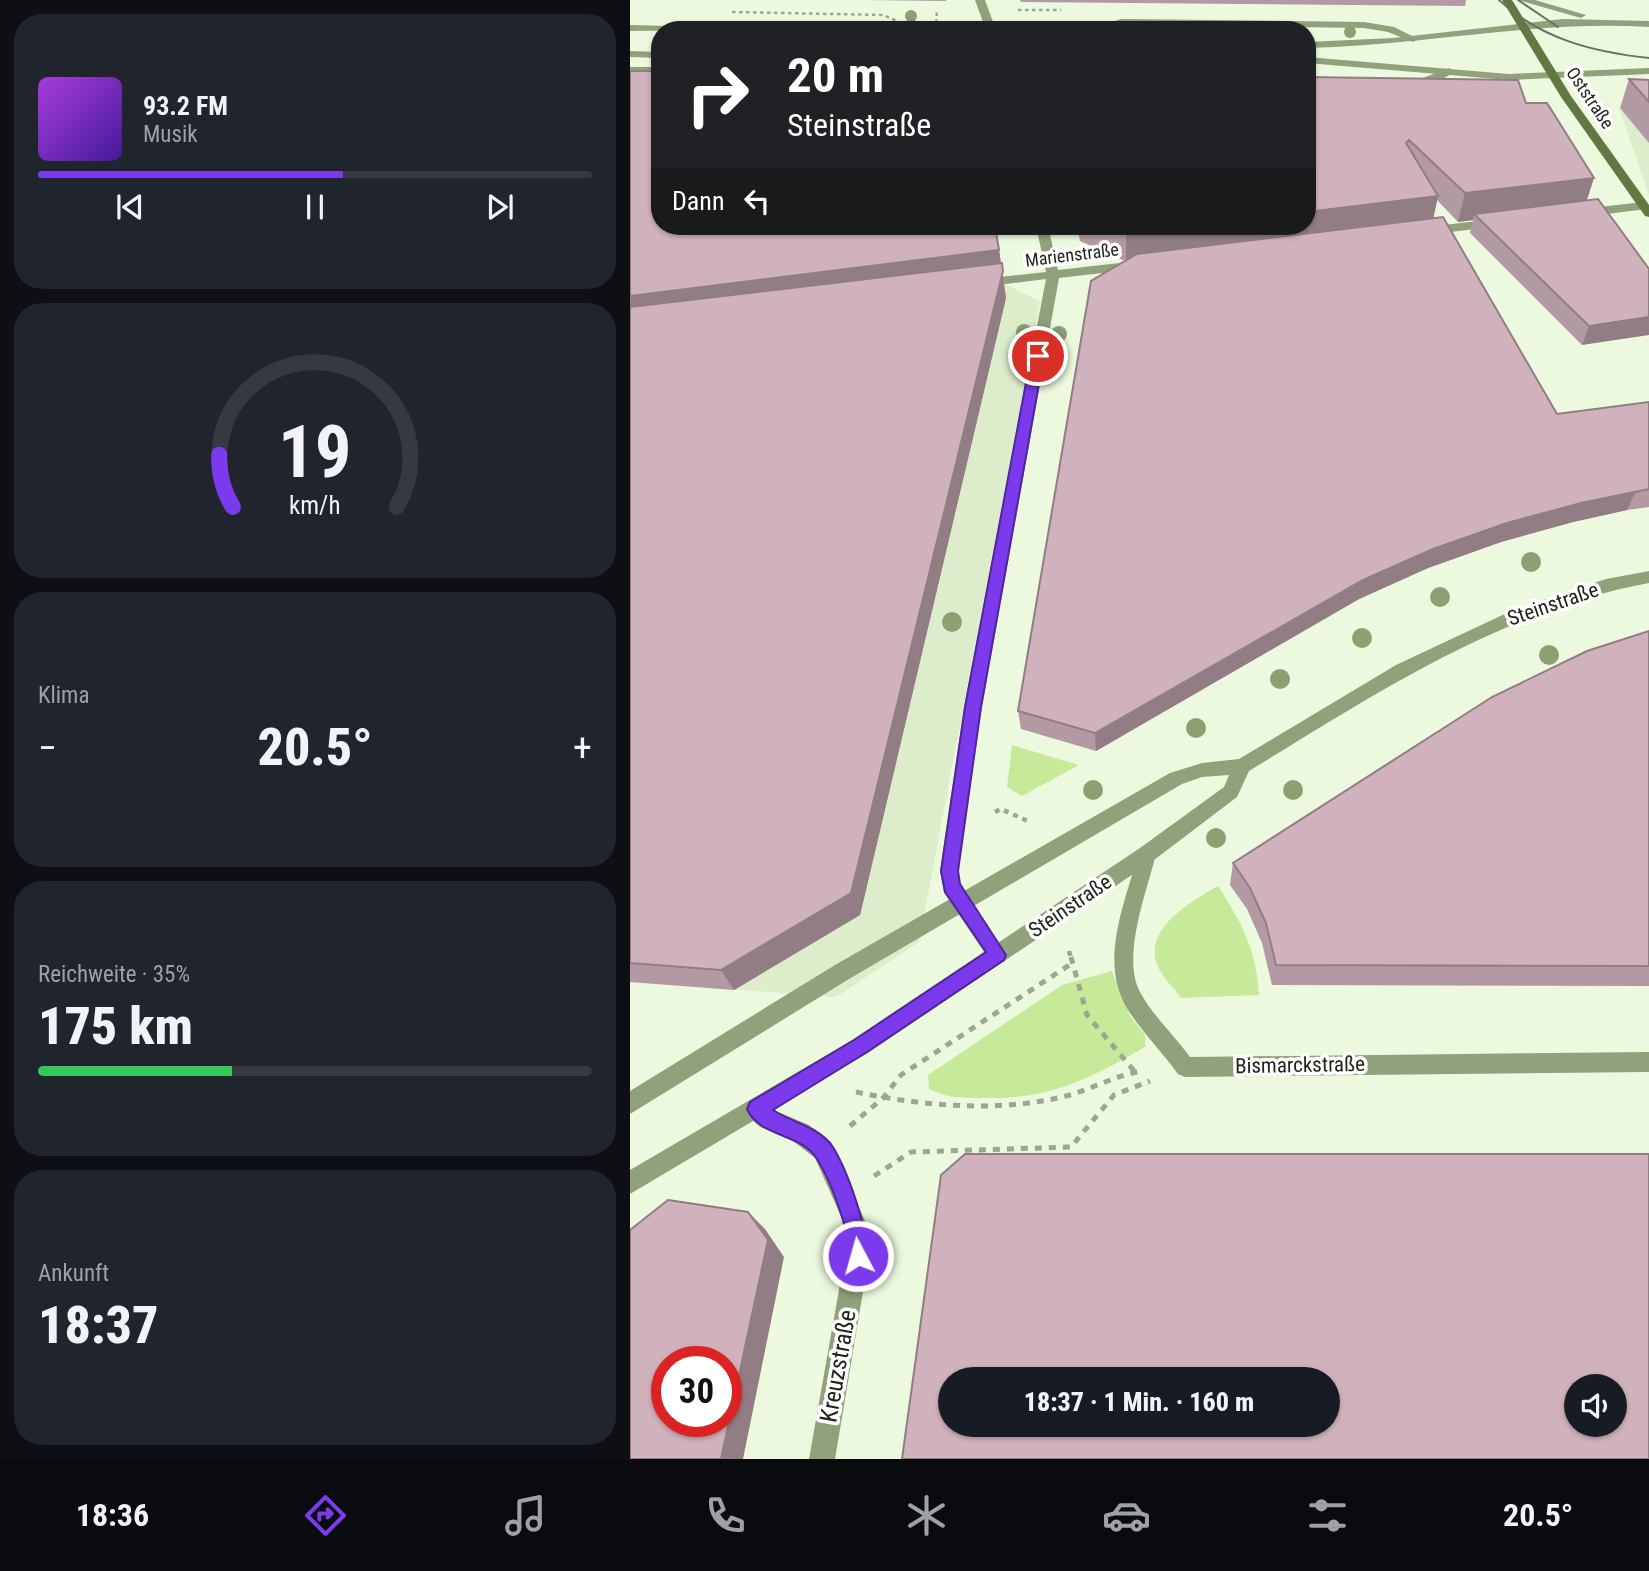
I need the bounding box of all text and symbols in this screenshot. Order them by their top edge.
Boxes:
text: 20 m [787,47,884,104]
icon: right [672,49,763,140]
street label: Oststraße [1562,63,1619,132]
text: 93.2 FM [143,91,228,121]
text: Steinstraße [787,106,931,144]
text: Musik [143,121,198,148]
icon: left [738,182,776,220]
text: Dann [672,186,724,216]
icon: previous [111,188,149,226]
icon: pause [296,188,334,226]
icon: next [481,188,519,226]
street label: Marienstraße [1024,238,1120,271]
pin [1008,326,1068,386]
icon: arrive [1019,337,1057,375]
text: 19 [278,409,352,495]
text: km/h [289,490,341,519]
street label: Steinstraße [1504,577,1602,631]
text: Klima [38,682,89,709]
text: 20.5° [257,717,373,778]
text: − [38,726,57,770]
text: + [573,726,592,770]
street label: Steinstraße [1024,870,1116,942]
text: Reichweite · 35% [38,961,190,988]
text: 175 km [38,996,193,1057]
street label: Bismarckstraße [1235,1052,1365,1078]
position arrow [821,1219,895,1293]
text: Ankunft [38,1260,109,1287]
text: 18:37 [38,1295,158,1356]
street label: Kreuzstraße [814,1308,862,1424]
speed limit sign: 30 [651,1346,742,1437]
map controls [1564,1374,1627,1437]
button: sound [1564,1374,1627,1437]
text: 18:37 · 1 Min. · 160 m [1024,1387,1254,1417]
icon: directions [301,1491,350,1540]
icon: music [501,1491,550,1540]
icon: phone [701,1491,750,1540]
icon: climate [902,1491,951,1540]
icon: car [1102,1491,1151,1540]
icon: filters [1303,1491,1352,1540]
text: 18:36 [76,1496,149,1534]
text: 20.5° [1503,1496,1573,1534]

